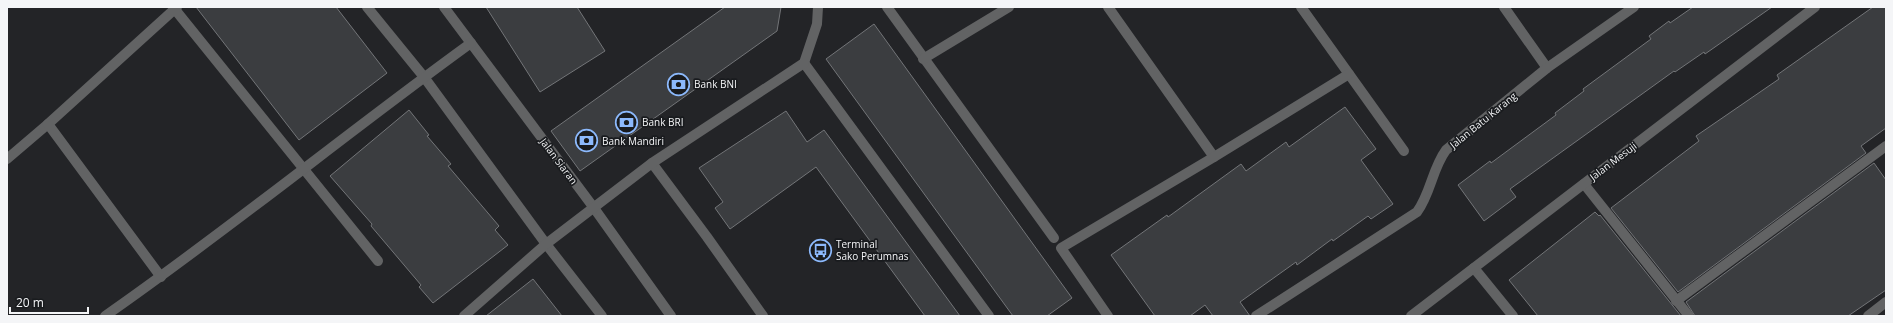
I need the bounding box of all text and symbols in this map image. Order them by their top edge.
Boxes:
bank icon: Bank BNI [666,71,692,97]
place label: Bank BNI [694,77,737,91]
street label: Jalan Batu Karang [1446,88,1520,152]
bank icon: Bank BRI [614,109,640,135]
place label: Bank BRI [642,115,683,129]
bank icon: Bank Mandiri [574,128,600,154]
street label: Jalan Siaran [536,134,581,187]
place label: Bank Mandiri [602,134,664,148]
street label: Jalan Mesuji [1586,139,1639,184]
bus stop icon: Terminal Sako Perumnas [808,237,834,263]
place label: Terminal Sako Perumnas [836,237,909,263]
scale bar [10,289,88,315]
text: 20 m [16,294,44,311]

